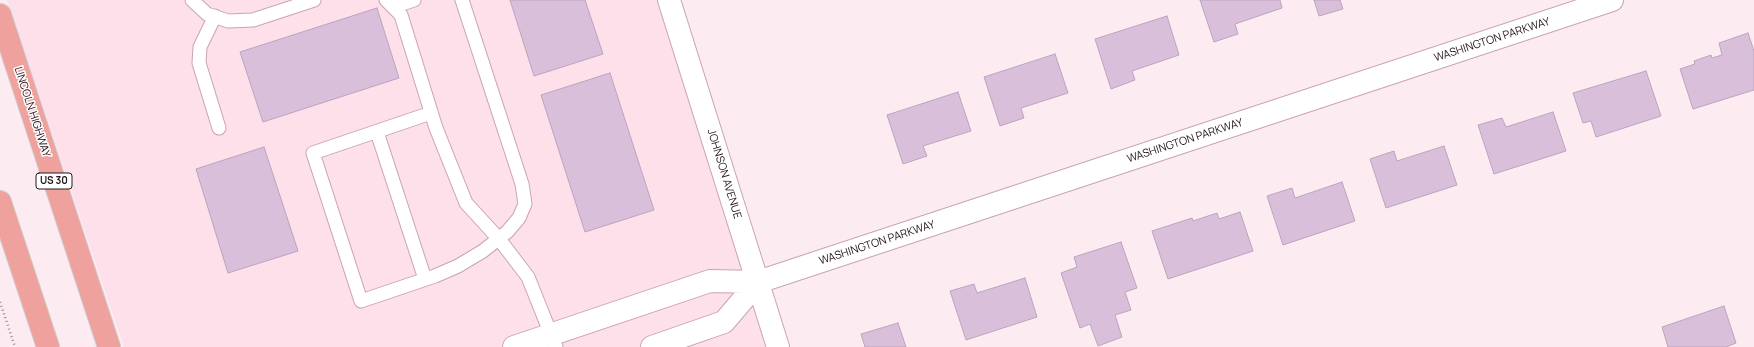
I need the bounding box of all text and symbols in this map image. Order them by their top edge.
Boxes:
street label: WASHINGTON PARKWAY [1432,15,1552,65]
street label: LINCOLN HIGHWAY [11,65,53,159]
street label: WASHINGTON PARKWAY [1125,116,1245,166]
street label: JOHNSON AVENUE [704,127,744,221]
road number: US 30 [36,173,72,189]
street label: WASHINGTON PARKWAY [817,218,937,268]

